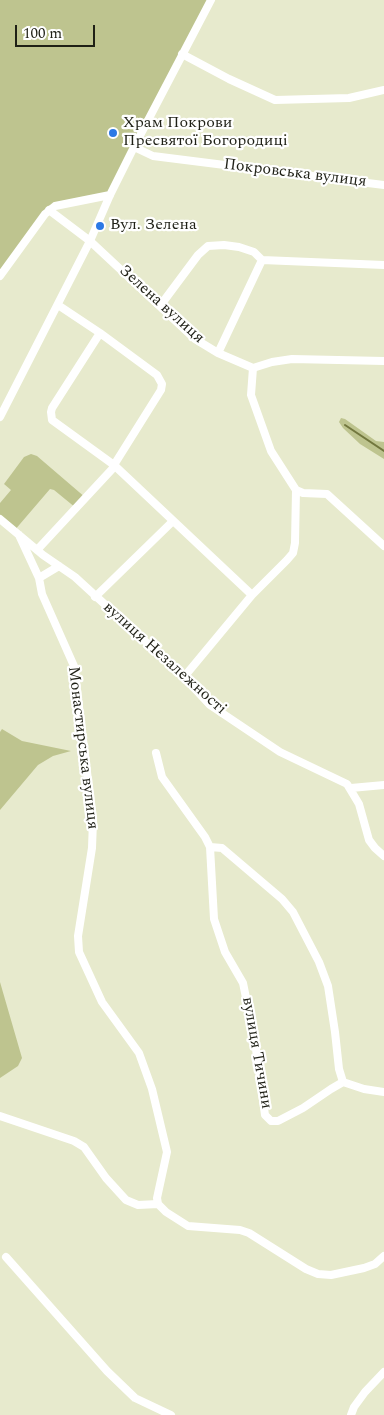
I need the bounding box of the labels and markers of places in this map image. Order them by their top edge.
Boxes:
place label: Храм Покрови Пресвятої Богородиці [123,114,288,152]
marker: Храм Покрови Пресвятої Богородиці [107,127,119,139]
place label: Вул. Зелена [110,216,197,236]
marker: Вул. Зелена [94,220,106,232]

